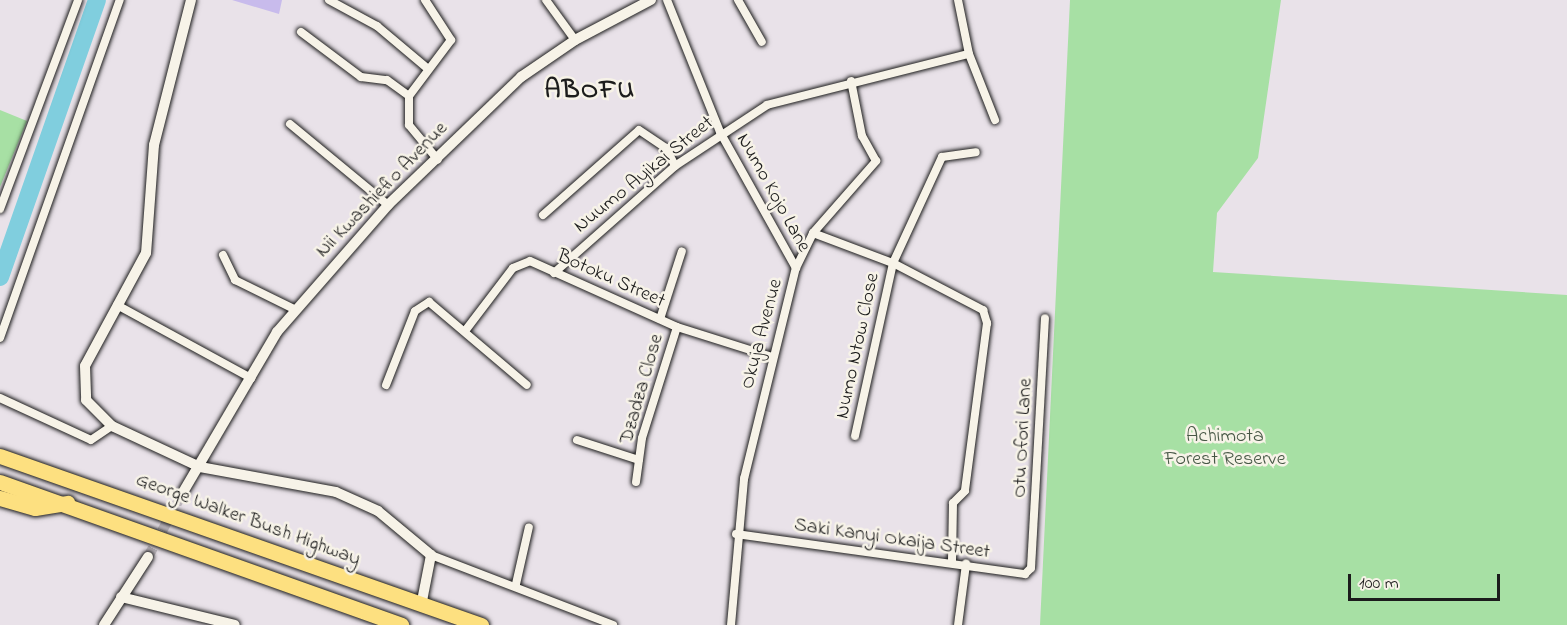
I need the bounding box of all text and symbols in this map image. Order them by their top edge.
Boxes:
district label: ABOFU [545,76,635,108]
street label: Nuumo Ayikai Street [569,111,719,239]
street label: Nii Kwashiefio Avenue [311,117,453,263]
street label: Numo Kojo Lane [731,129,815,257]
street label: Botoku Street [553,244,669,314]
street label: Numo Ntow Close [831,271,885,421]
street label: Okuja Avenue [736,276,788,392]
street label: Dzadza Close [615,331,669,447]
street label: Otu Ofori Lane [1008,378,1038,498]
park label: Achimota Forest Reserve [1164,425,1286,472]
street label: George Walker Bush Highway [132,468,364,572]
street label: Saki Kanyi Okaija Street [793,513,991,565]
scale bar [1351,562,1502,600]
text: 100 m [1359,571,1399,597]

